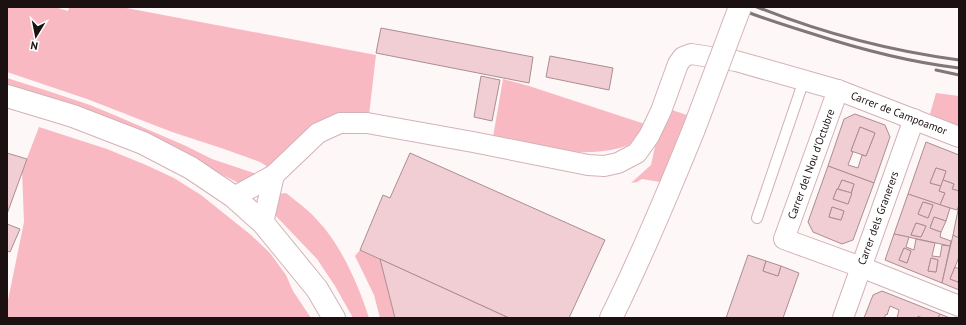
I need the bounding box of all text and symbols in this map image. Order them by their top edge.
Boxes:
north arrow [16,16,56,56]
text: N [29,38,39,53]
street label: Carrer de Campoamor [849,88,949,138]
street label: Carrer del Nou d'Octubre [785,107,838,221]
street label: Carrer dels Granerers [855,169,902,267]

